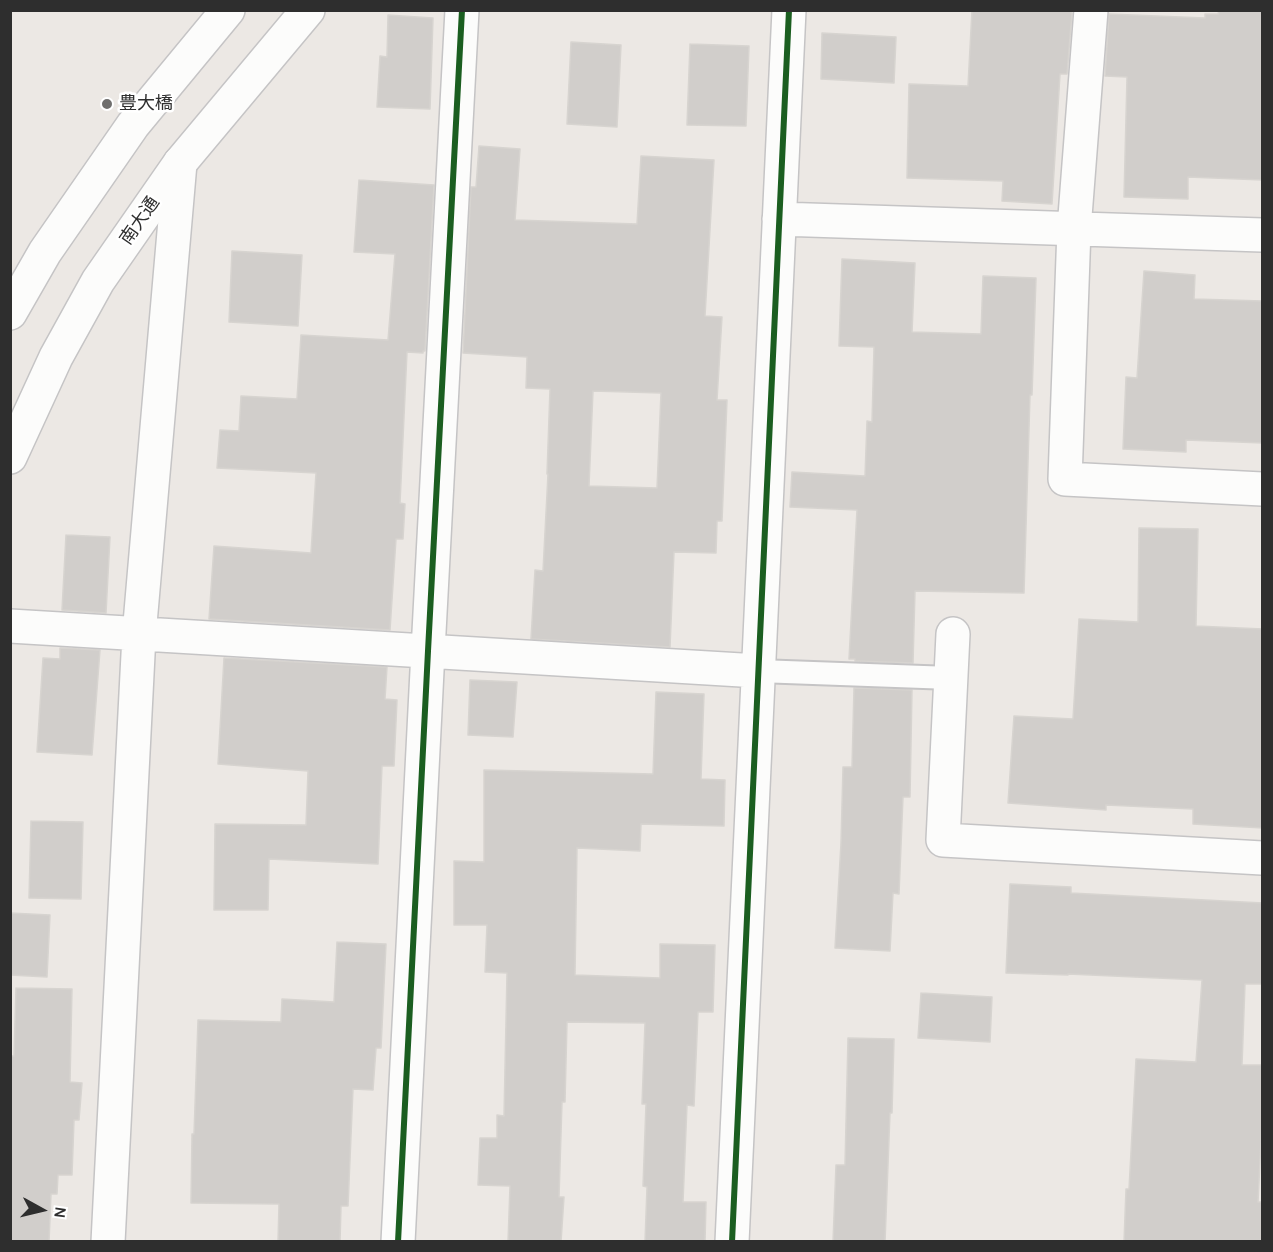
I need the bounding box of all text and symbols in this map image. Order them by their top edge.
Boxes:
place label: 豊大橋 [119,93,173,115]
marker: 豊大橋 [100,97,114,111]
street label: 南大通 [116,193,164,249]
north arrow [12,1180,72,1240]
text: N [50,1206,71,1220]

